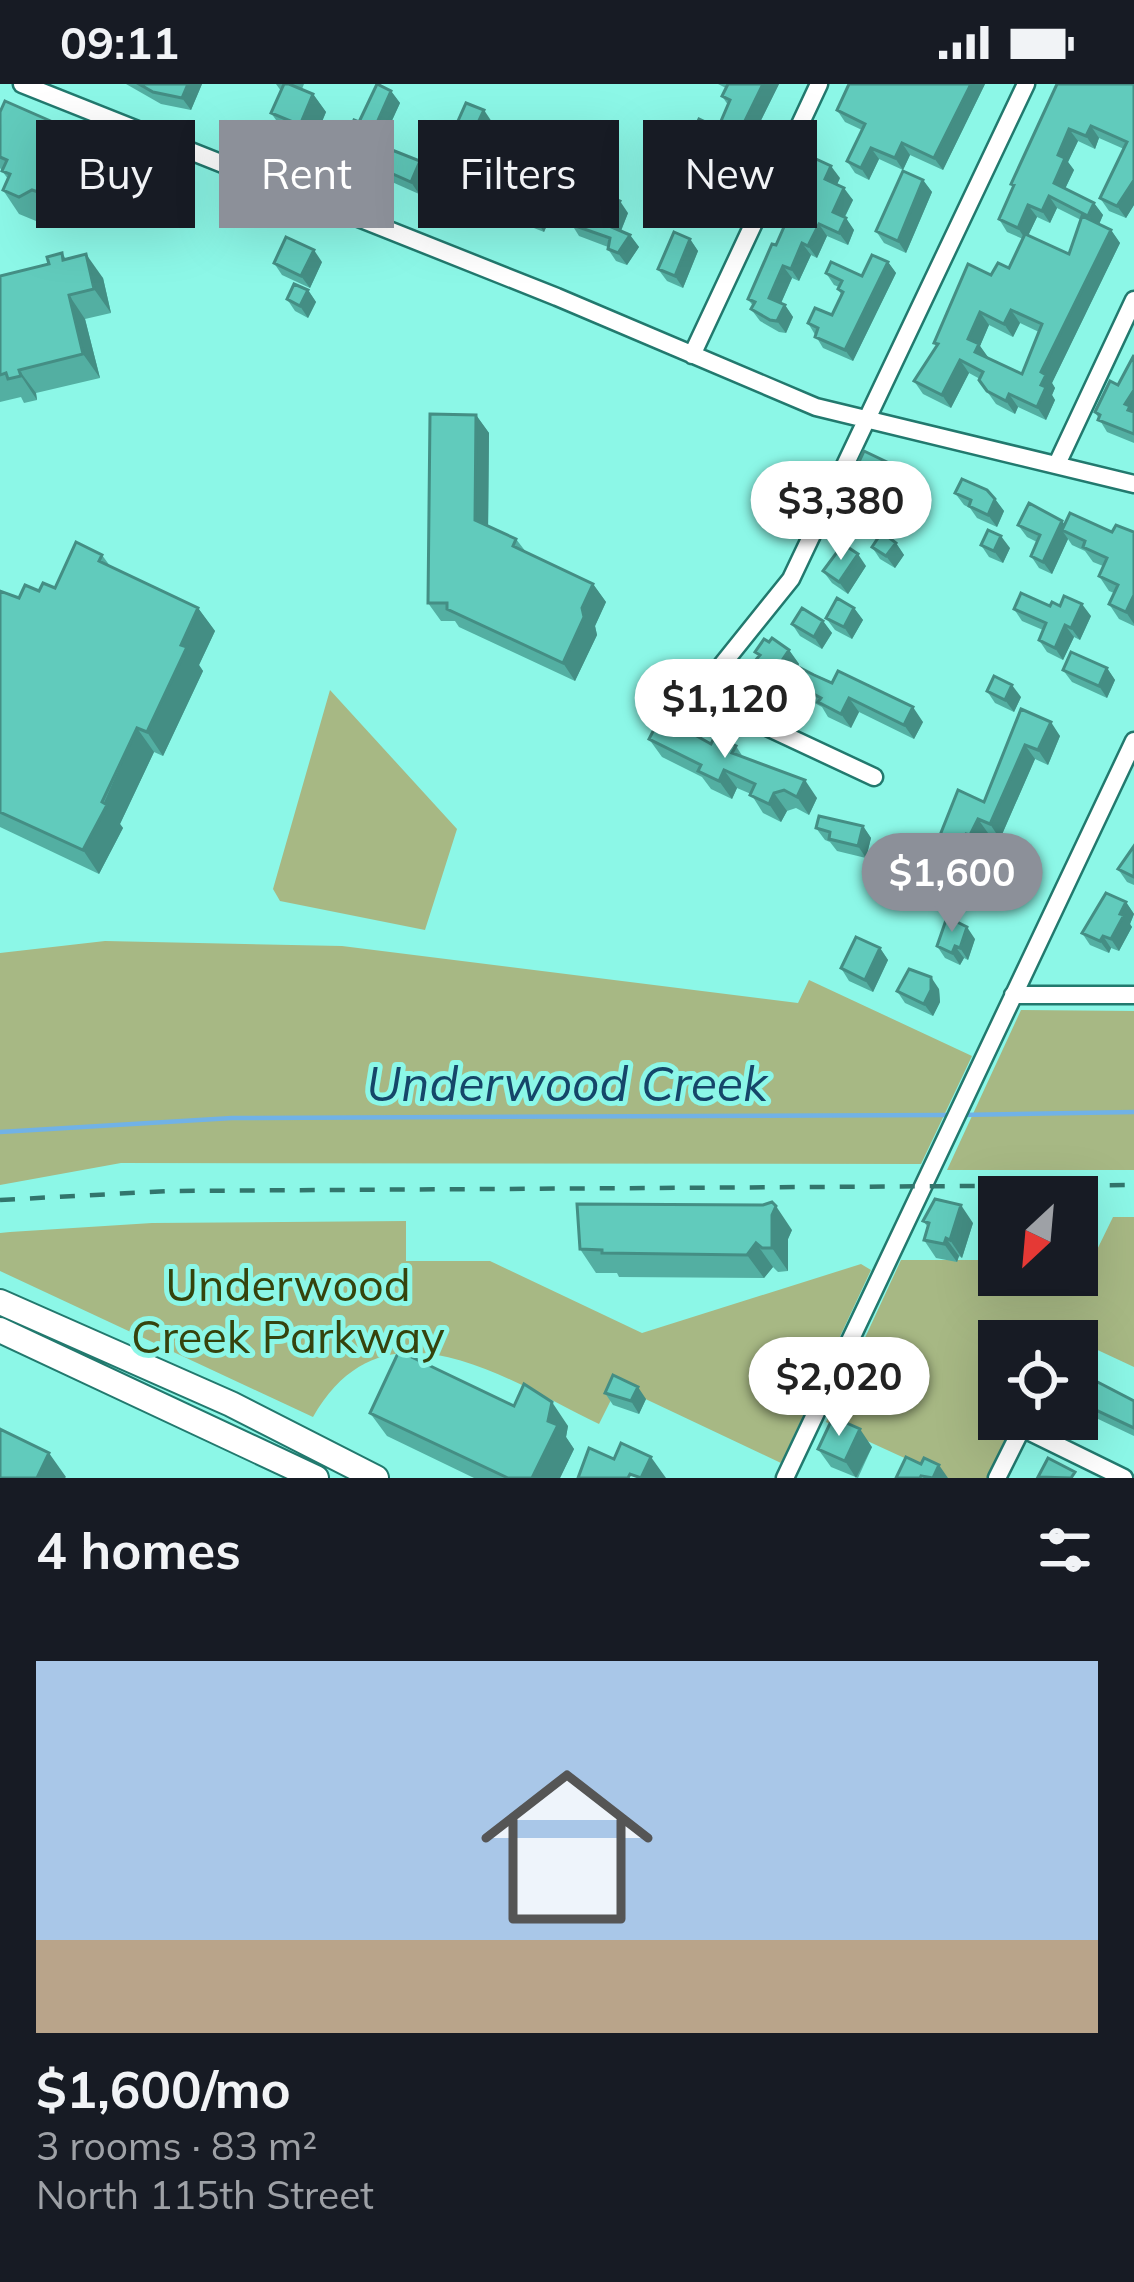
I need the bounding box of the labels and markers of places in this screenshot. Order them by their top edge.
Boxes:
pin: $3,380 [743,461,939,563]
pin: $1,120 [627,659,823,761]
pin: $1,600 [854,833,1050,935]
pin: $2,020 [741,1337,937,1439]

